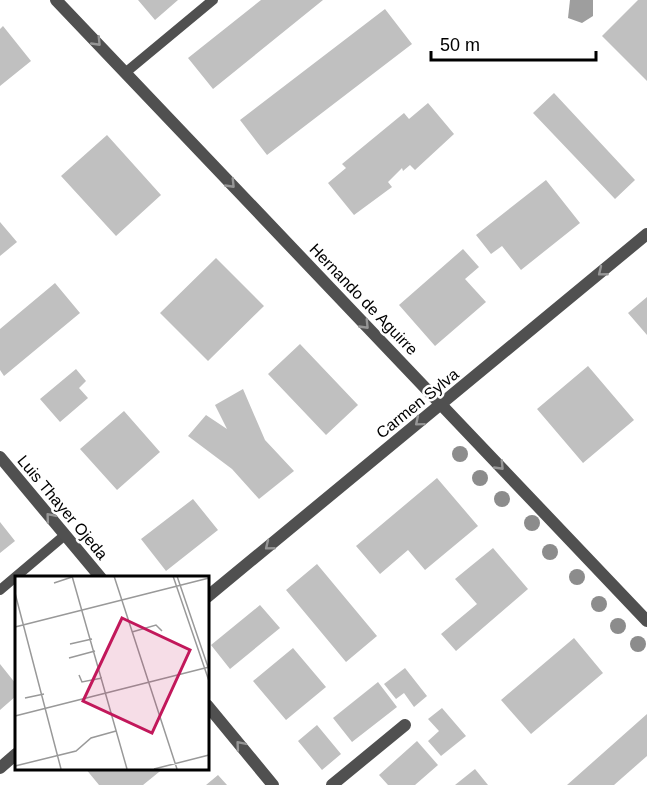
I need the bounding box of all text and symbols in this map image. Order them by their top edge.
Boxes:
scale bar [431,24,596,62]
one-way arrow [89,35,100,46]
text: 50 m [440,35,480,55]
one-way arrow [224,177,235,187]
street label: Hernando de Aguirre [306,240,421,358]
one-way arrow [598,264,609,275]
one-way arrow [358,318,369,329]
street label: Carmen Sylva [373,365,462,442]
one-way arrow [415,415,426,426]
street label: Luis Thayer Ojeda [14,452,111,563]
one-way arrow [493,460,504,470]
one-way arrow [46,513,57,524]
one-way arrow [264,539,275,550]
inset map [15,576,208,770]
one-way arrow [237,741,248,752]

